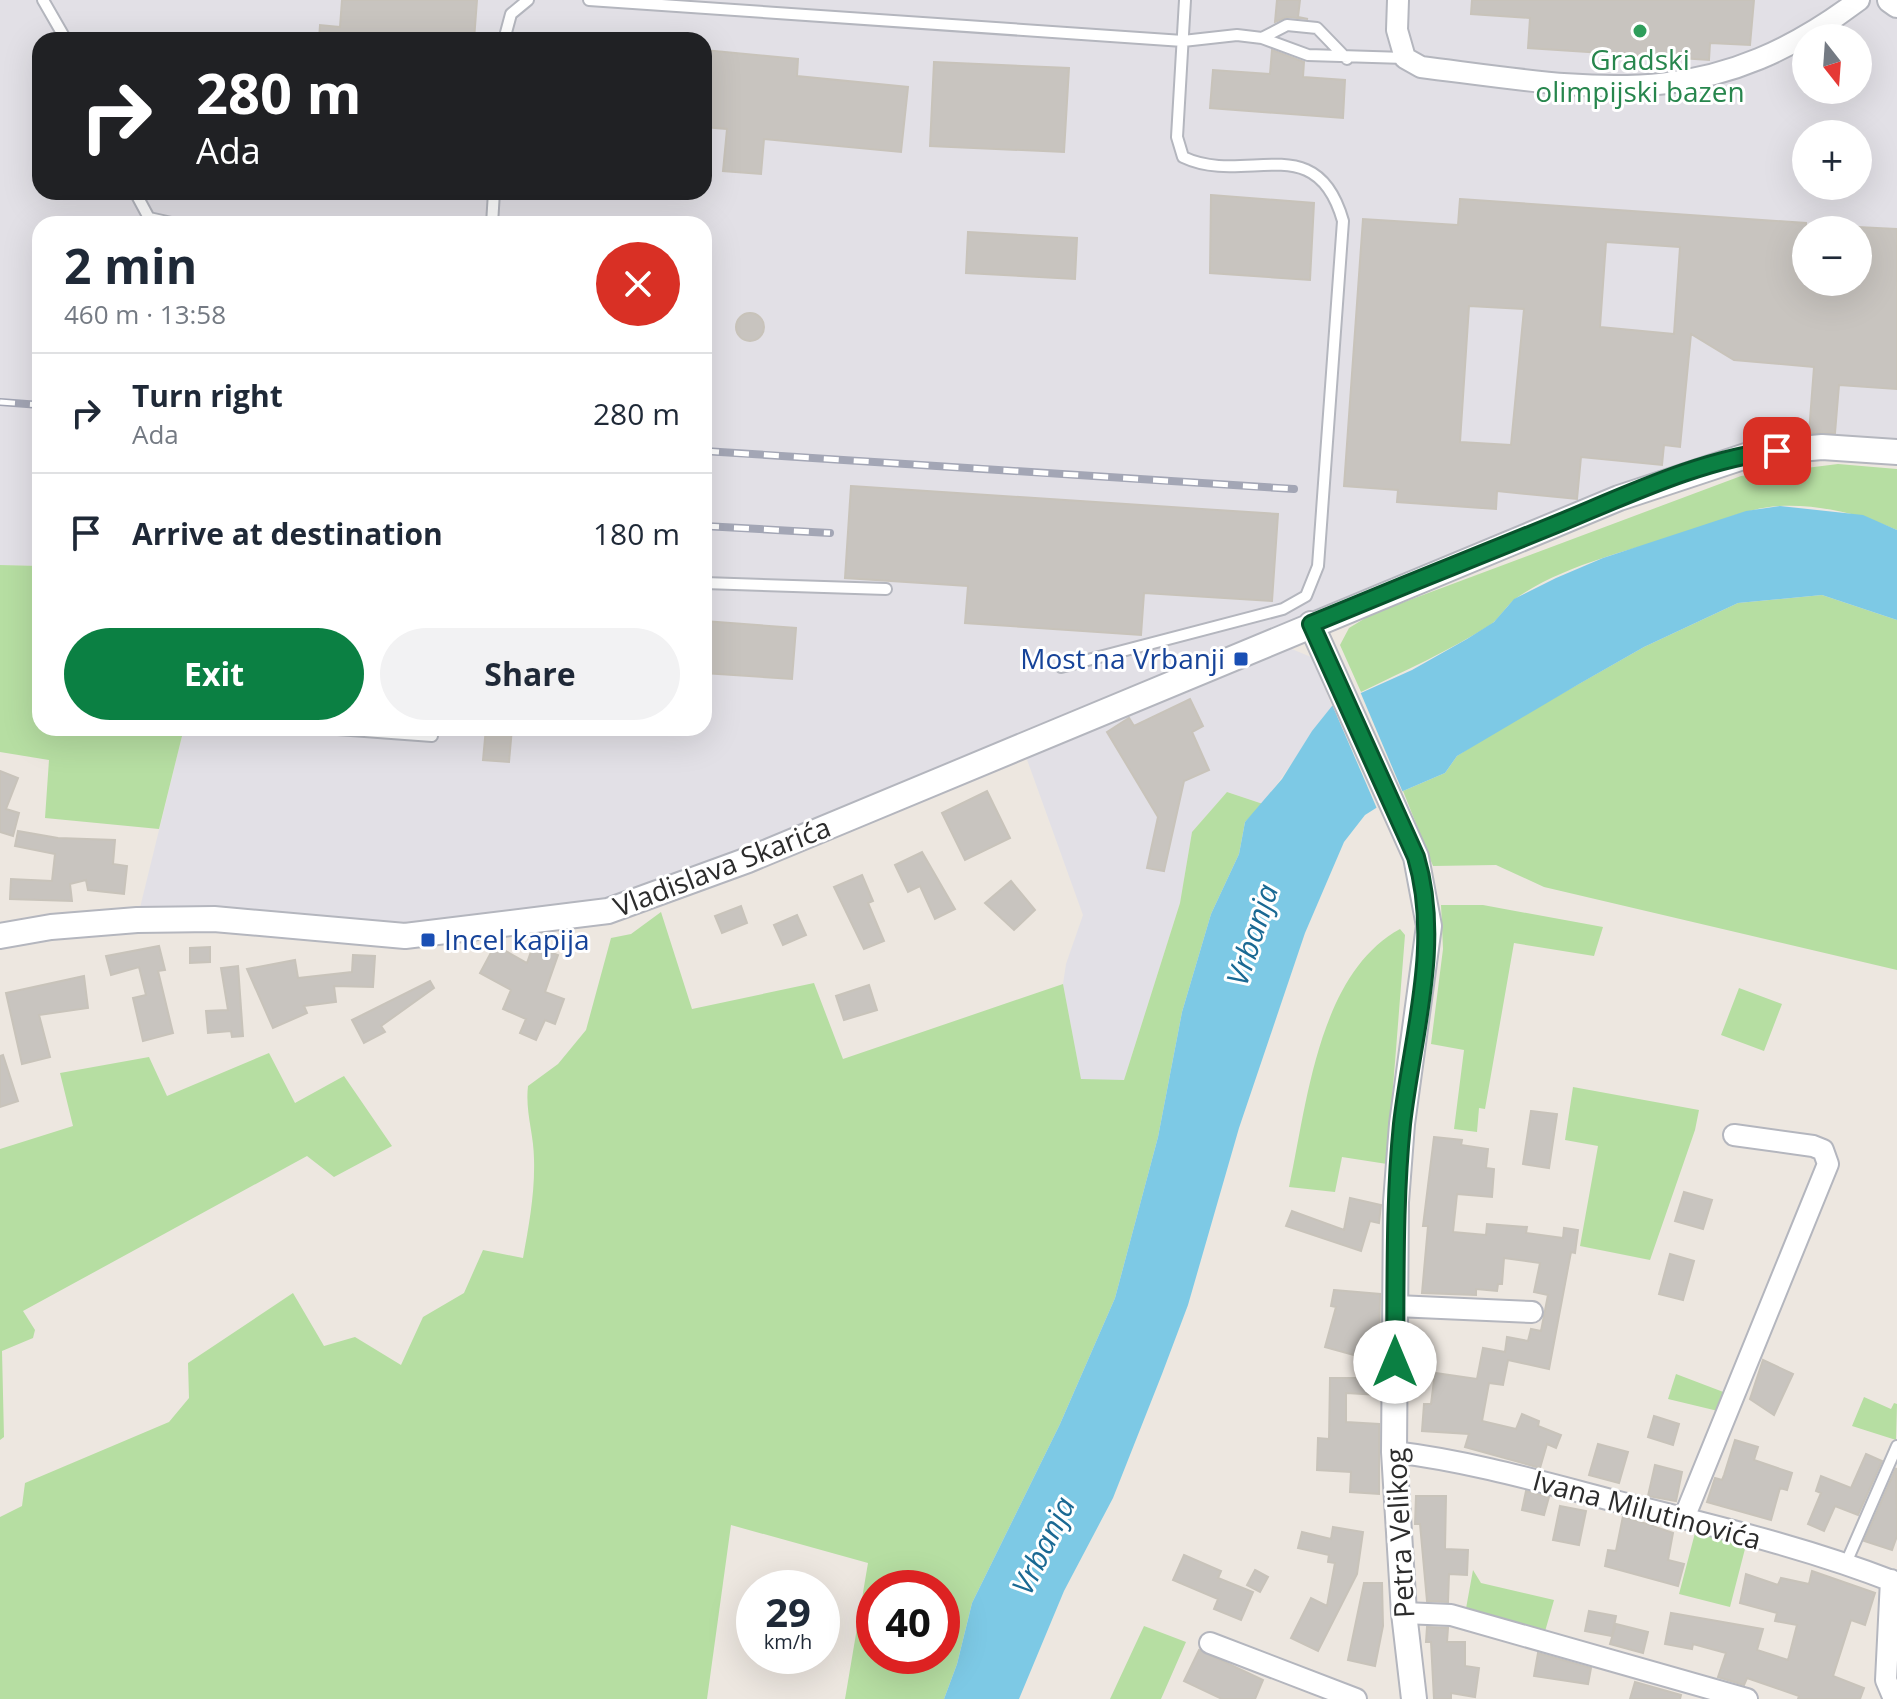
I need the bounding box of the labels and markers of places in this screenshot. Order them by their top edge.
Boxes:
marker: Gradski olimpijski bazen [1631,22,1649,40]
place label: Gradski olimpijski bazen [1535,40,1745,110]
pin [1743,417,1811,485]
place label: Most na Vrbanji [1020,639,1225,677]
marker: Most na Vrbanji [1232,650,1250,668]
place label: Incel kapija [444,920,590,958]
marker: Incel kapija [419,931,437,949]

